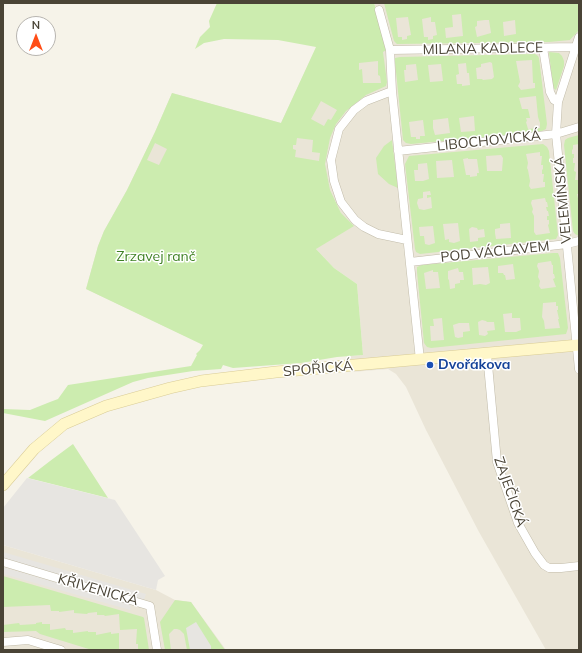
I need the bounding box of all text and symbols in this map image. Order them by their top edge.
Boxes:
north arrow [16,16,56,56]
text: N [32,18,40,32]
street label: MILANA KADLECE [423,40,543,58]
street label: LIBOCHOVICKÁ [436,127,542,155]
street label: VELEMÍNSKÁ [551,156,575,244]
street label: POD VÁCLAVEM [440,238,550,266]
park label: Zrzavej ranč [116,249,196,265]
place label: Dvořákova [438,357,511,373]
street label: SPOŘICKÁ [282,358,354,380]
marker: Dvořákova [425,360,435,370]
street label: ZAJEČICKÁ [490,455,530,529]
street label: KŘIVENICKÁ [56,571,140,609]

